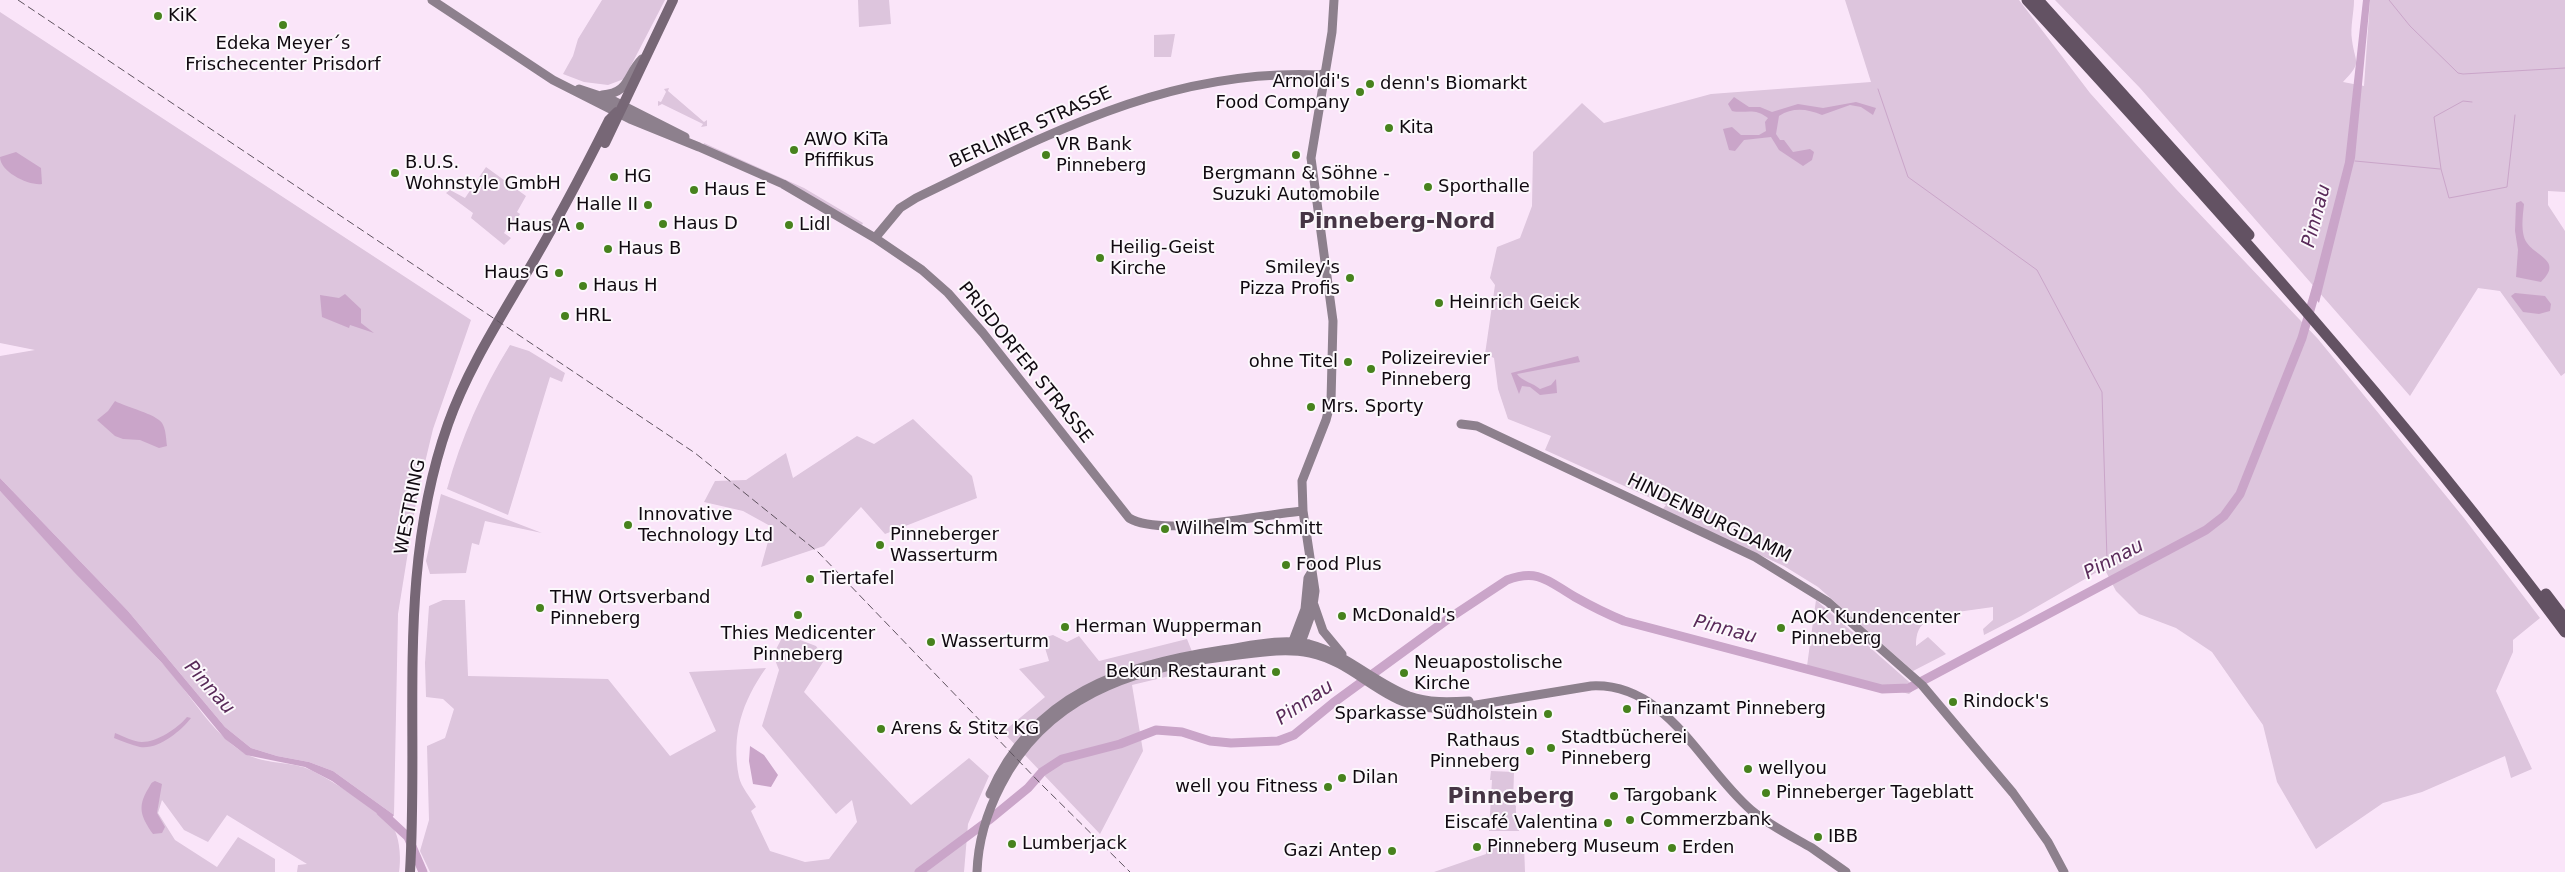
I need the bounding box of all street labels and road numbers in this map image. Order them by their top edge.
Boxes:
street label: BERLINER STRASSE [947,82,1115,174]
street label: PRISDORFER STRASSE [953,278,1097,448]
street label: WESTRING [391,457,431,557]
street label: HINDENBURGDAMM [1623,470,1795,568]

